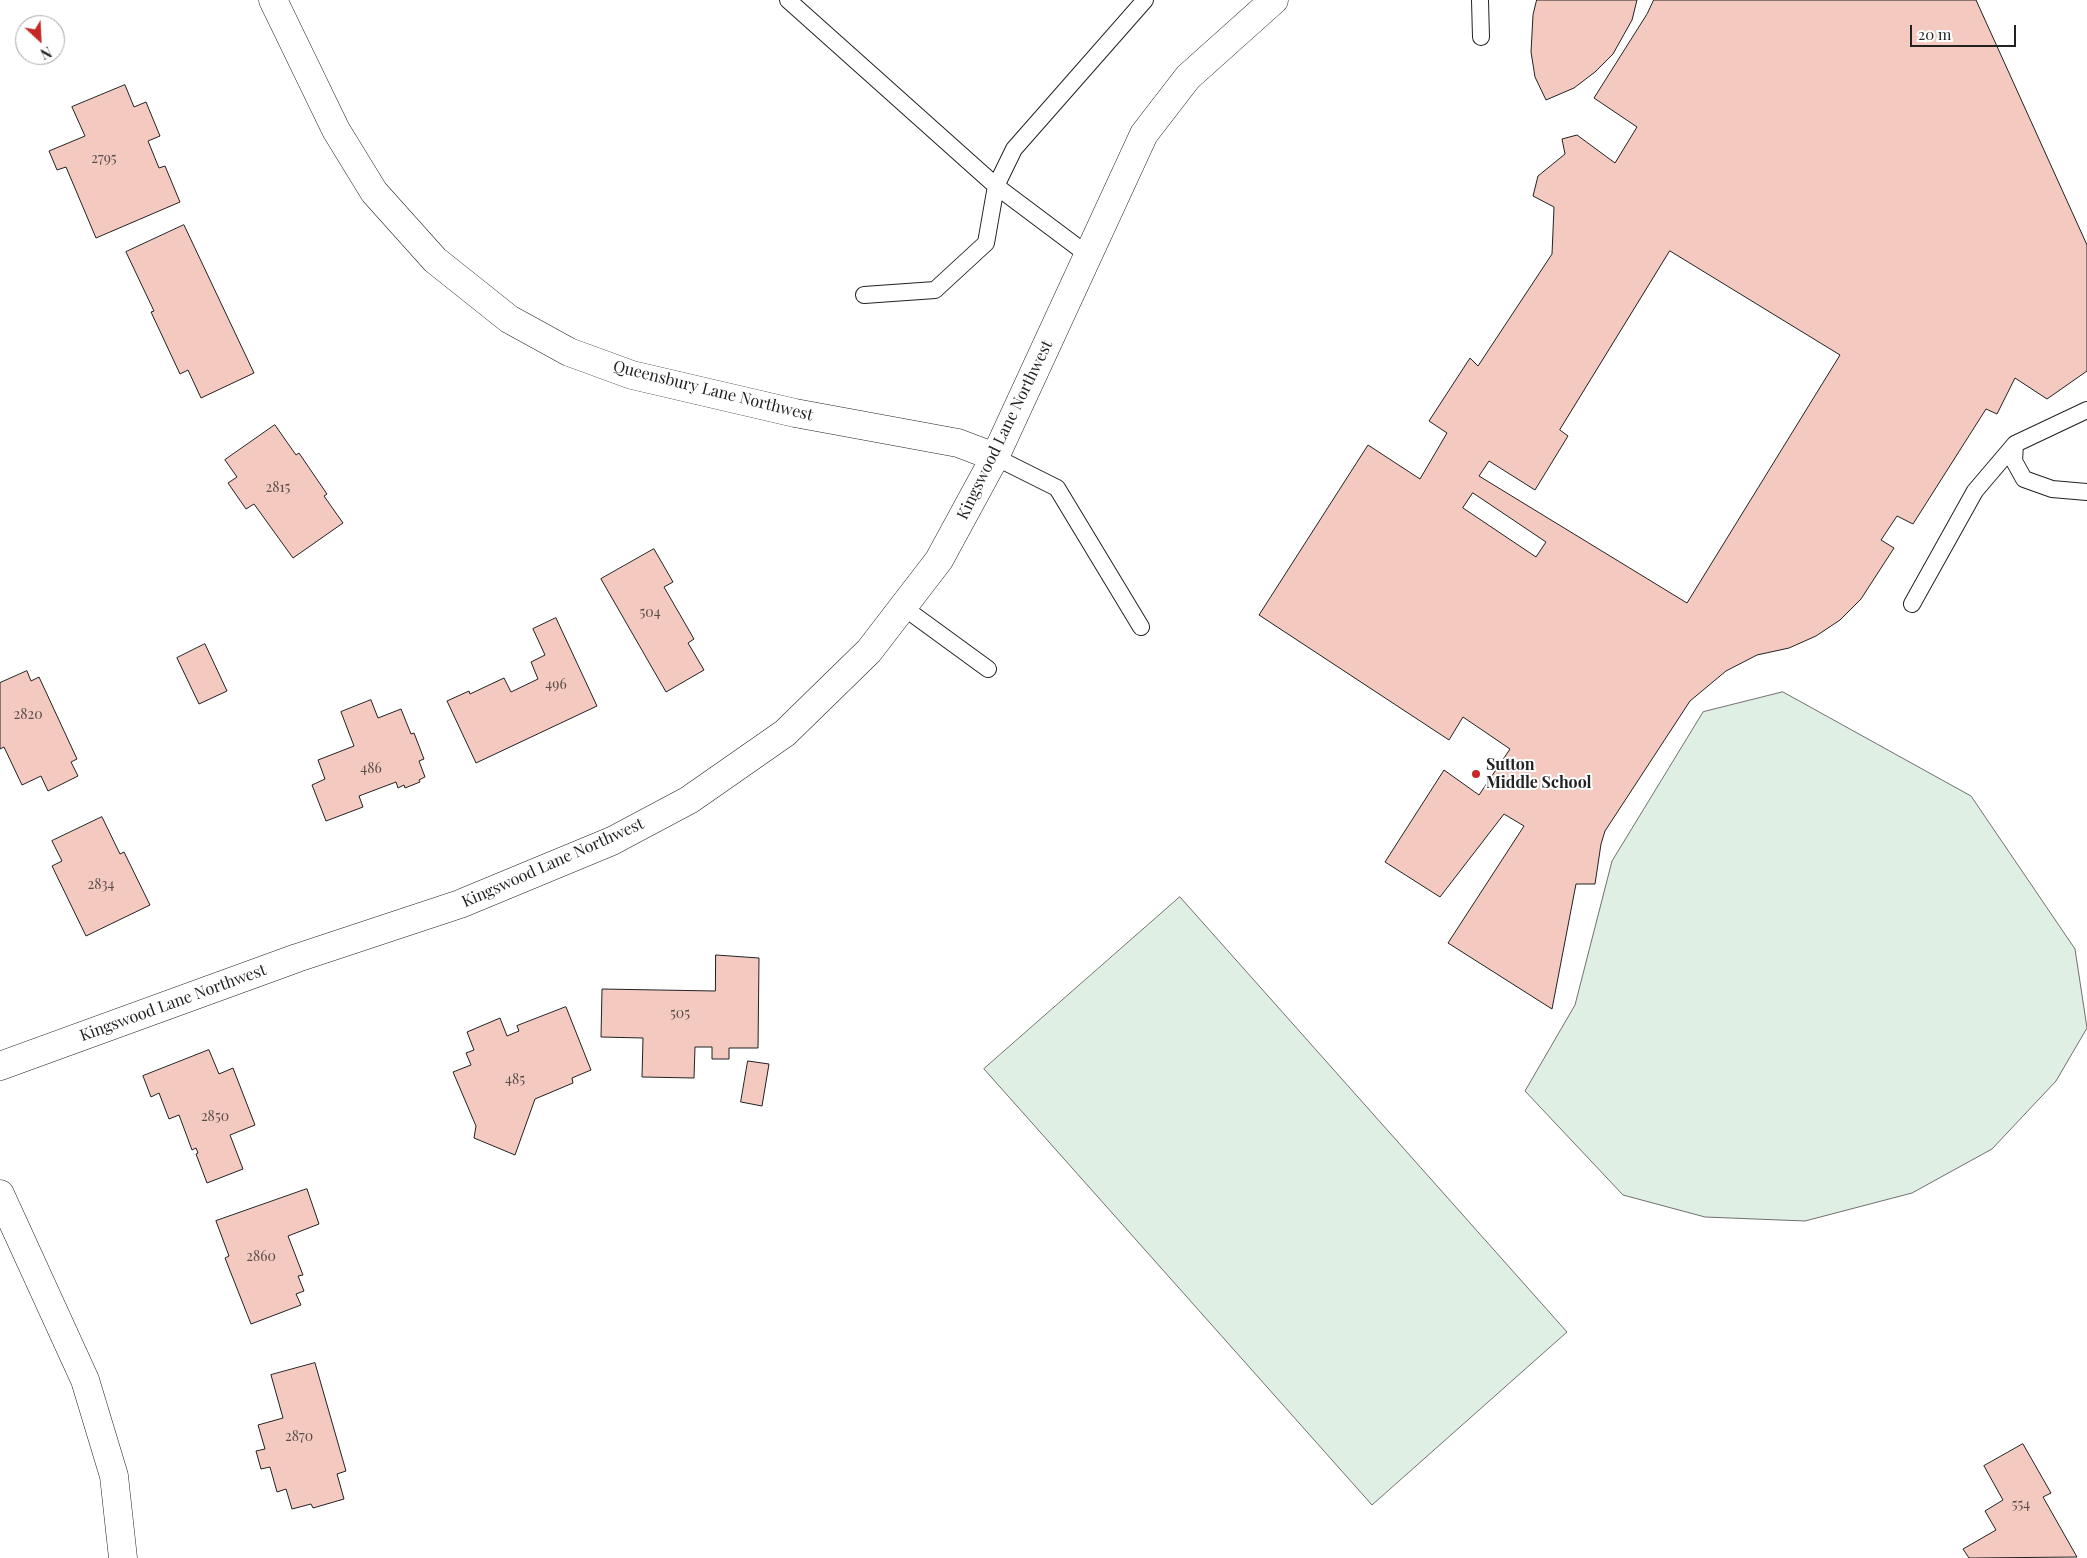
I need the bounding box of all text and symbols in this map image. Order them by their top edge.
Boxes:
north arrow [15,15,65,65]
scale bar [1912,15,2018,47]
text: 20 m [1918,24,1951,44]
text: N [38,42,55,64]
house number: 2795 [91,151,117,167]
street label: Kingswood Lane Northwest [953,337,1057,523]
street label: Queensbury Lane Northwest [611,357,815,425]
house number: 2815 [266,480,290,496]
house number: 504 [639,605,661,621]
house number: 496 [545,677,567,693]
house number: 2820 [13,707,43,723]
place label: Sutton Middle School [1486,755,1592,793]
house number: 486 [360,761,382,777]
marker: Sutton Middle School [1470,768,1482,780]
street label: Kingswood Lane Northwest [459,814,647,912]
house number: 2834 [87,877,115,893]
street label: Kingswood Lane Northwest [77,960,269,1046]
house number: 505 [670,1006,690,1022]
house number: 485 [505,1072,525,1088]
house number: 2850 [201,1109,229,1125]
house number: 2860 [246,1249,276,1265]
house number: 2870 [285,1429,313,1445]
house number: 554 [2012,1497,2030,1513]

